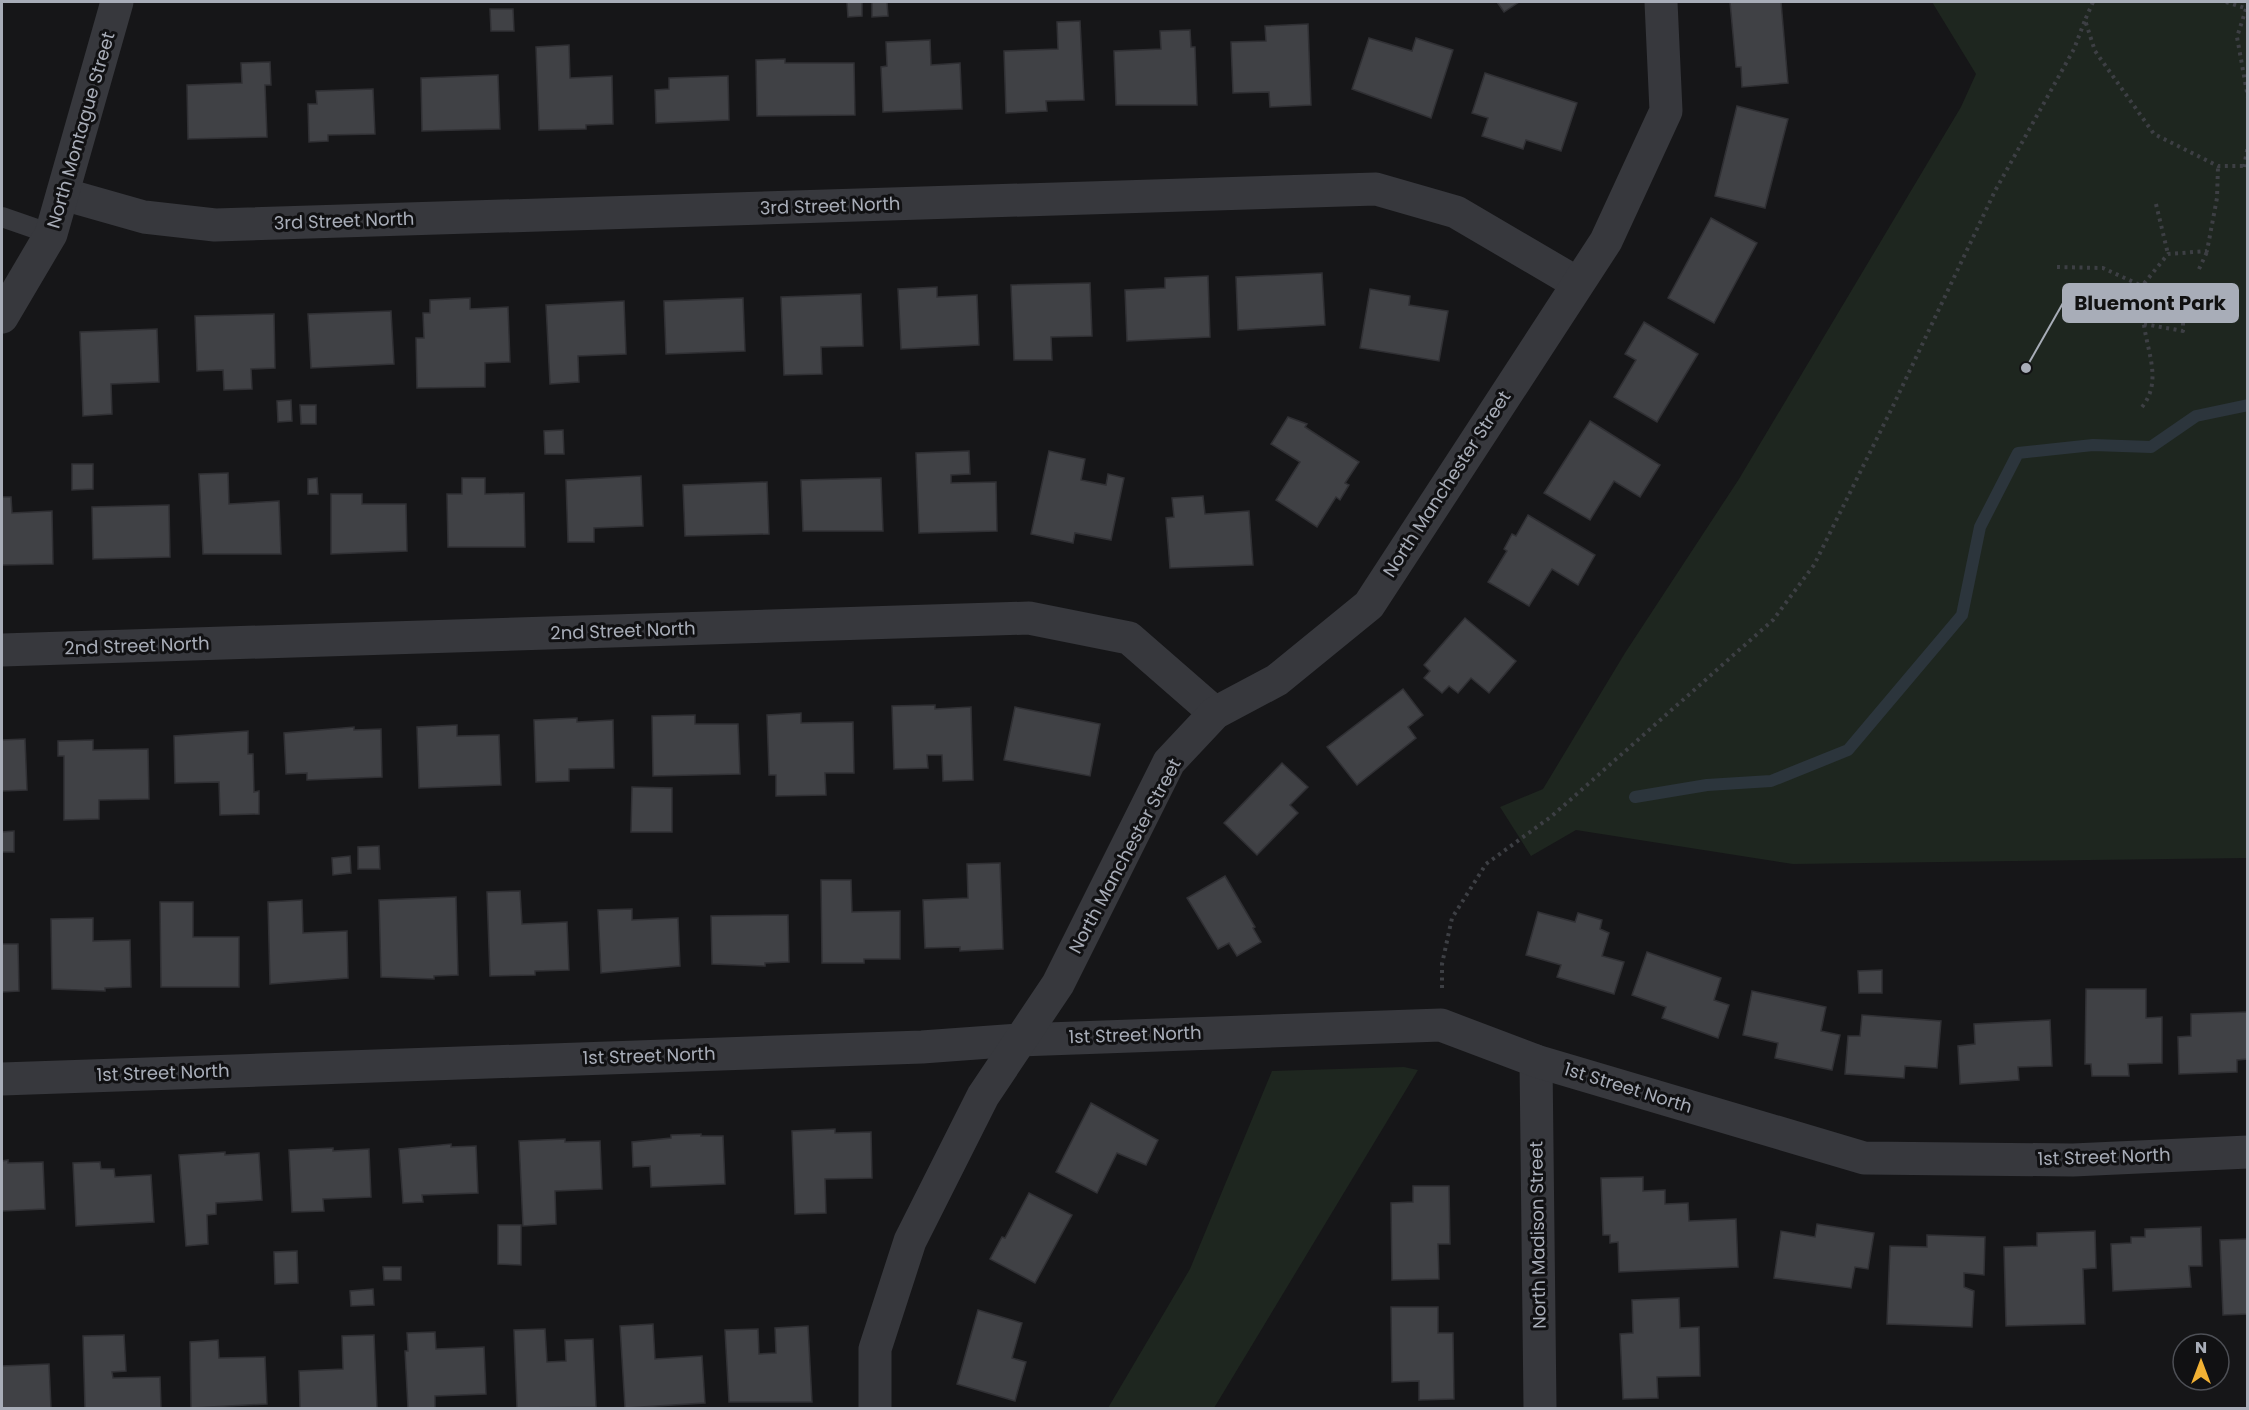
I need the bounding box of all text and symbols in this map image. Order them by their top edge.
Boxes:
street label: North Montague Street [40,29,121,231]
street label: 3rd Street North [759,191,901,220]
street label: 3rd Street North [273,206,415,235]
callout: Bluemont Park [2063,284,2238,322]
text: Bluemont Park [2074,289,2226,317]
street label: North Manchester Street [1377,386,1516,582]
street label: 2nd Street North [550,615,696,646]
street label: 2nd Street North [64,630,210,661]
street label: North Manchester Street [1062,754,1187,958]
street label: 1st Street North [1068,1020,1202,1049]
street label: 1st Street North [582,1041,716,1070]
street label: 1st Street North [1561,1056,1695,1119]
street label: 1st Street North [96,1058,230,1087]
street label: North Madison Street [1523,1141,1552,1329]
street label: 1st Street North [2037,1142,2171,1171]
north arrow [2171,1332,2231,1392]
text: N [2195,1336,2207,1359]

